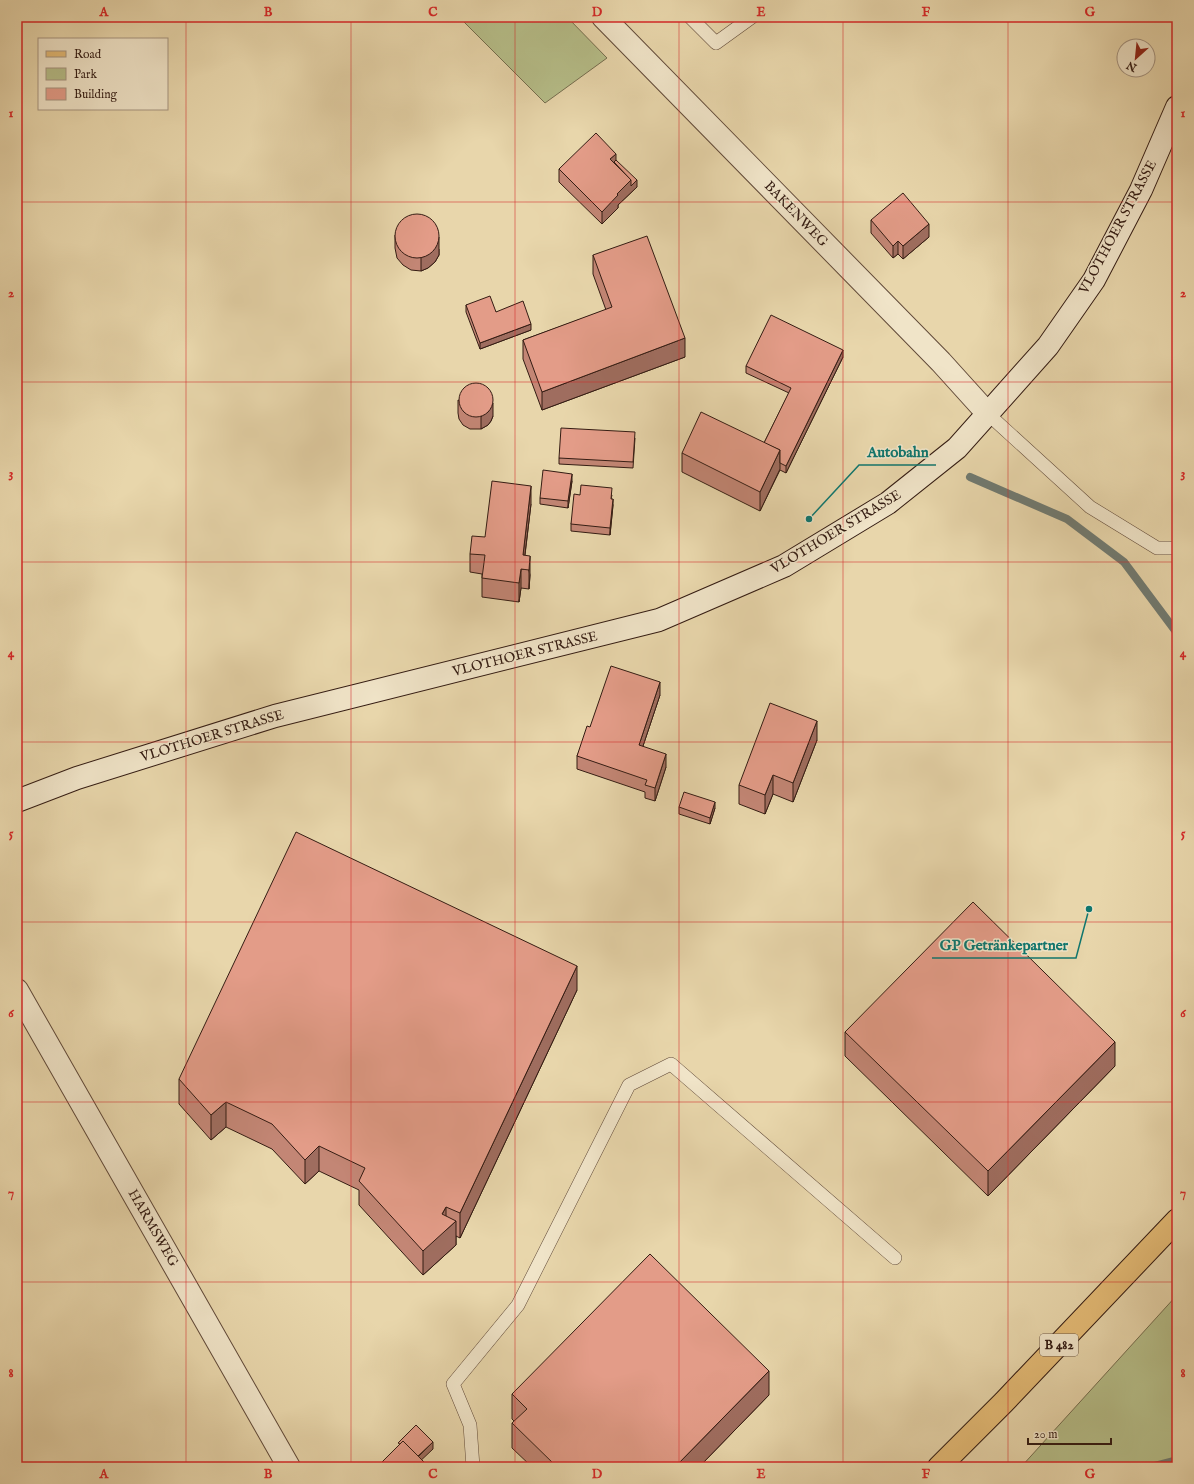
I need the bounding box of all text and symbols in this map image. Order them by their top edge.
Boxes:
text: A [99,4,110,21]
text: B [264,4,273,21]
text: C [428,4,438,21]
text: D [592,4,603,21]
text: E [756,4,766,21]
text: F [922,4,931,21]
text: G [1085,4,1096,21]
legend [38,38,168,110]
north arrow [1116,38,1156,78]
text: Road [74,47,102,62]
text: N [1124,57,1140,75]
text: Park [74,67,97,82]
text: Building [74,87,118,102]
text: 1 [9,105,14,122]
text: 1 [1181,105,1186,122]
street label: VLOTHOER STRASSE [1075,157,1161,298]
street label: BAKENWEG [760,177,833,251]
text: 2 [8,285,14,302]
text: 2 [1180,285,1186,302]
callout: Autobahn [859,438,936,465]
text: Autobahn [866,443,929,462]
text: 3 [9,465,14,482]
text: 3 [1181,465,1186,482]
street label: VLOTHOER STRASSE [767,486,905,579]
street label: VLOTHOER STRASSE [450,627,600,681]
text: 4 [8,645,15,662]
text: 4 [1180,645,1187,662]
street label: VLOTHOER STRASSE [137,706,286,767]
text: 5 [9,825,14,842]
text: 5 [1181,825,1186,842]
callout: GP Getränkepartner [932,931,1076,958]
text: GP Getränkepartner [940,936,1069,955]
text: 6 [8,1005,14,1022]
text: 6 [1180,1005,1186,1022]
text: 7 [8,1185,14,1202]
text: 7 [1180,1185,1186,1202]
street label: HARMSWEG [124,1186,183,1271]
road number: B 482 [1040,1334,1078,1356]
text: 8 [8,1365,14,1382]
text: 8 [1180,1365,1186,1382]
scale bar [1028,1420,1111,1446]
text: 20 m [1034,1427,1057,1442]
text: A [99,1466,110,1483]
text: B [264,1466,273,1483]
text: C [428,1466,438,1483]
text: D [592,1466,603,1483]
text: E [756,1466,766,1483]
text: F [922,1466,931,1483]
text: G [1085,1466,1096,1483]

